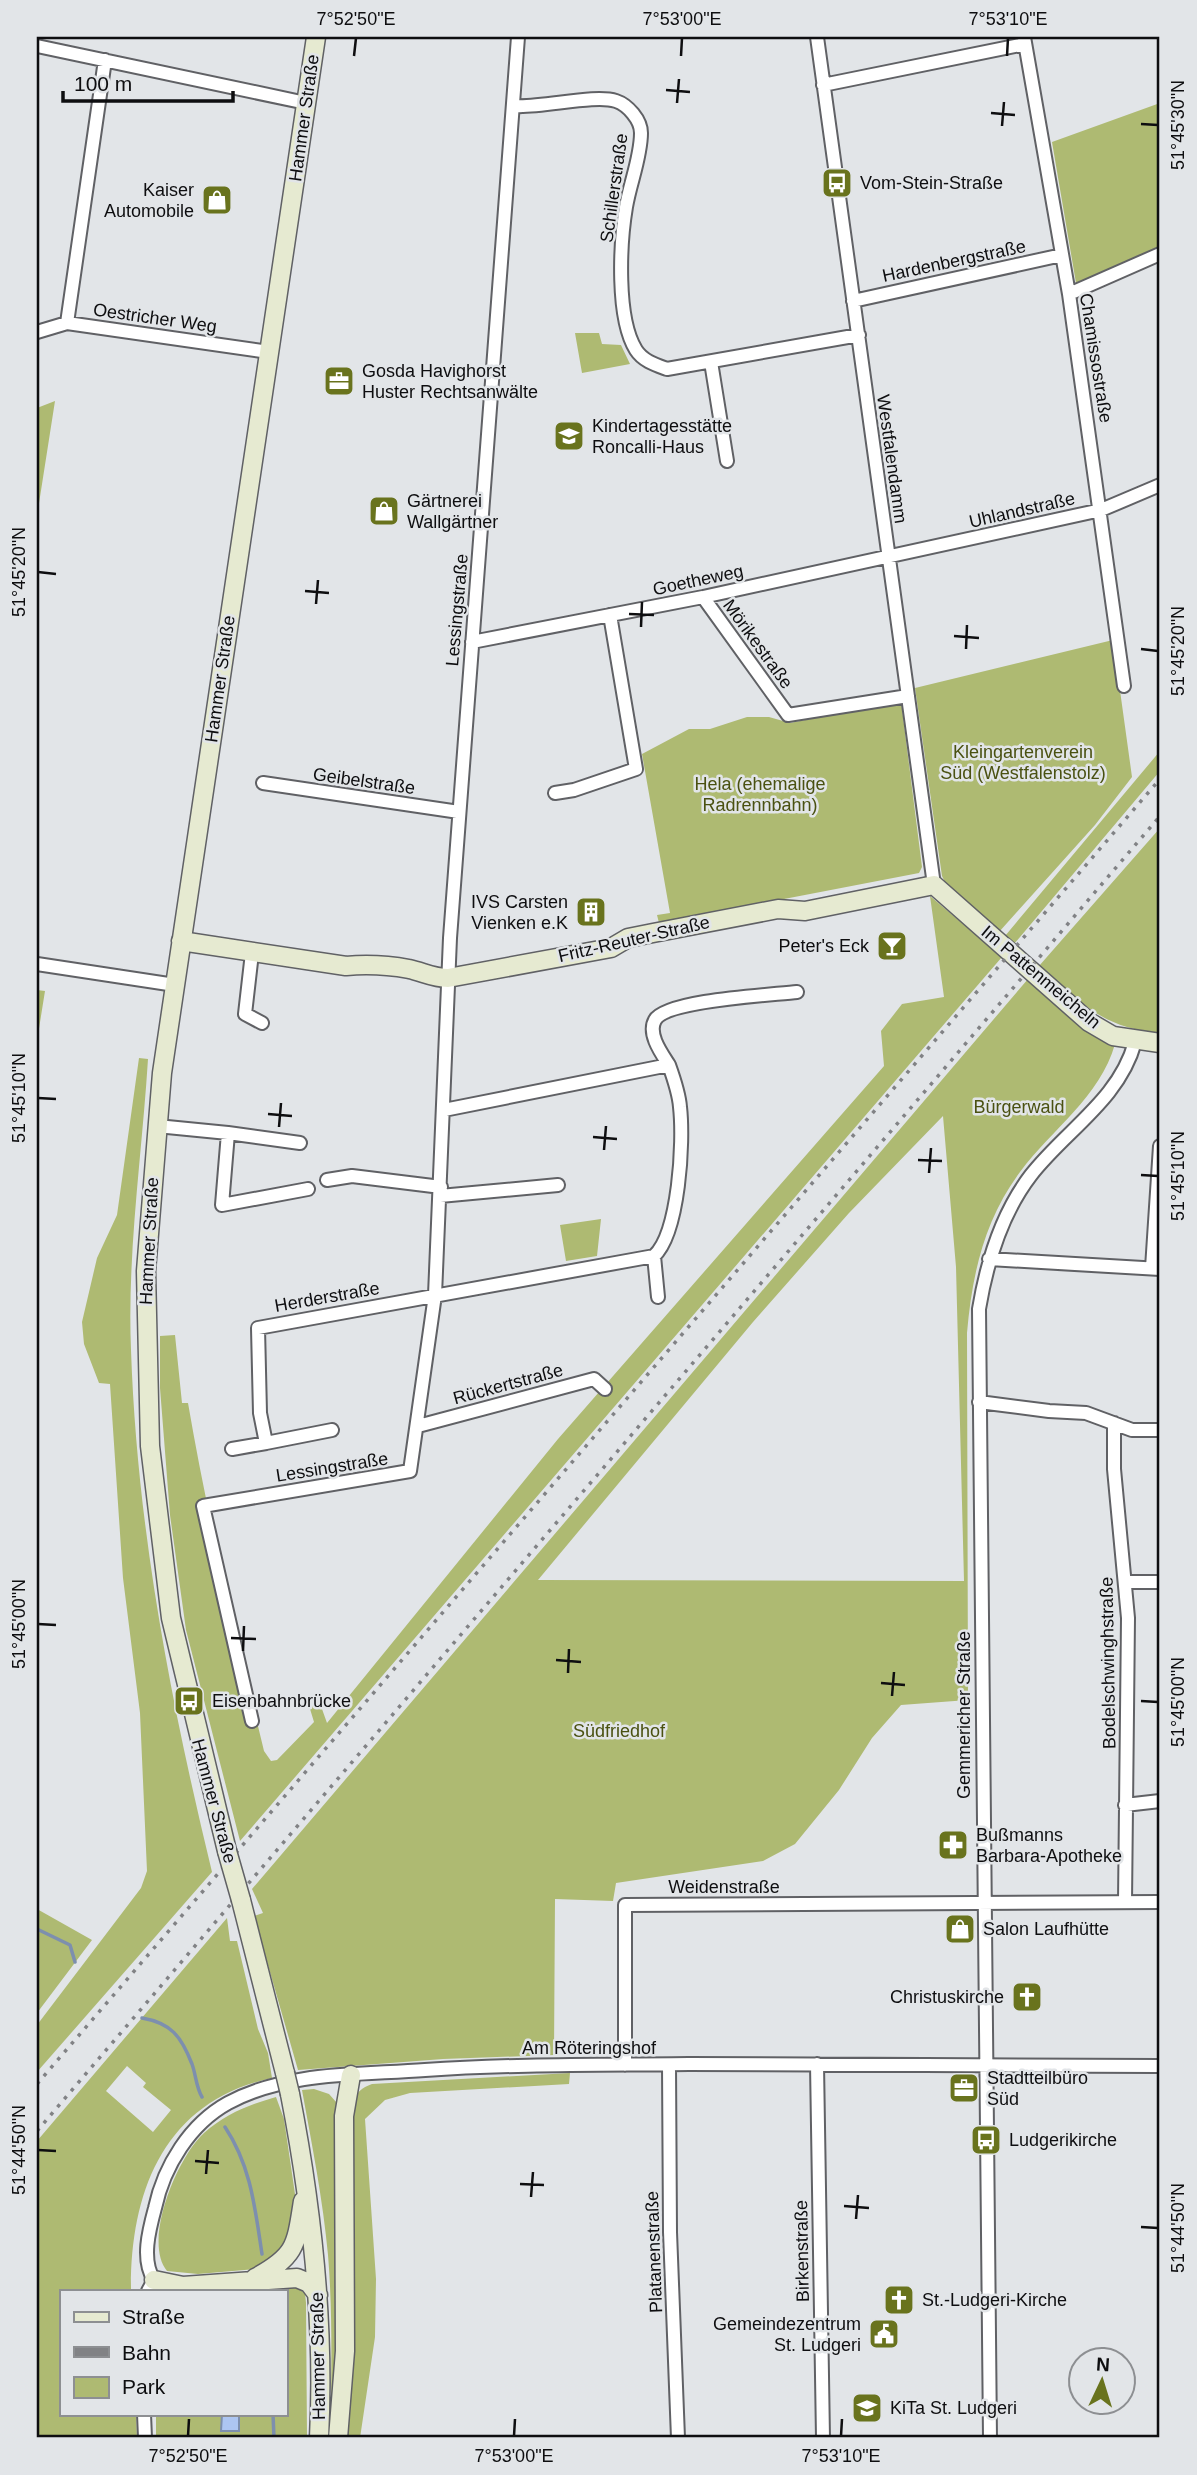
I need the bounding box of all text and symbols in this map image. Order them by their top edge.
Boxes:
text: 7°52'50"E [316,9,396,29]
text: 7°53'00"E [642,9,722,29]
text: 7°53'10"E [968,9,1048,29]
street label: Hammer Straße [285,53,323,183]
scale bar [63,60,233,104]
text: 100 m [74,72,132,95]
text: 51°45'30"N [1168,80,1188,170]
street label: Schillerstraße [596,132,632,244]
bus stop icon: Vom-Stein-Straße [820,166,854,200]
place label: Vom-Stein-Straße [860,173,1003,193]
place label: Kaiser Automobile [104,180,194,221]
shop icon: Kaiser Automobile [200,183,234,217]
street label: Hardenbergstraße [880,236,1028,286]
street label: Chamissostraße [1076,292,1116,424]
street label: Oestricher Weg [92,299,218,337]
place label: Gosda Havighorst Huster Rechtsanwälte [362,361,538,402]
office icon: Gosda Havighorst Huster Rechtsanwälte [322,364,356,398]
street label: Westfalendamm [873,393,911,525]
place label: Kindertagesstätte Roncalli-Haus [592,416,732,457]
school or university icon: Kindertagesstätte Roncalli-Haus [552,419,586,453]
street label: Uhlandstraße [967,488,1077,532]
place label: Gärtnerei Wallgärtner [407,491,498,532]
shop icon: Gärtnerei Wallgärtner [367,494,401,528]
text: 51°45'20"N [9,527,29,617]
street label: Lessingstraße [442,553,472,667]
street label: Goetheweg [651,561,745,599]
street label: Mörikestraße [719,596,797,692]
text: 51°45'20"N [1168,606,1188,696]
street label: Hammer Straße [201,614,239,744]
park label: Kleingartenverein Süd (Westfalenstolz) [940,742,1106,783]
street label: Geibelstraße [312,764,416,798]
park label: Hela (ehemalige Radrennbahn) [694,774,826,815]
place label: IVS Carsten Vienken e.K [471,892,568,933]
building icon: IVS Carsten Vienken e.K [574,895,608,929]
street label: Fritz-Reuter-Straße [556,912,712,966]
street label: Im Pattenmeicheln [977,921,1105,1033]
bar icon: Peter's Eck [875,929,909,963]
place label: Peter's Eck [779,936,870,956]
text: 51°45'10"N [9,1053,29,1143]
park label: Bürgerwald [973,1097,1065,1117]
text: 51°45'10"N [1168,1131,1188,1221]
street label: Hammer Straße [136,1177,162,1305]
street label: Herderstraße [273,1278,381,1316]
street label: Rückertstraße [451,1360,565,1408]
street label: Lessingstraße [275,1448,389,1486]
street label: Bodelschwinghstraße [1096,1577,1120,1749]
text: 51°45'00"N [9,1579,29,1669]
street label: Gemmericher Straße [954,1631,974,1799]
text: 51°45'00"N [1168,1657,1188,1747]
bus stop icon: Eisenbahnbrücke [172,1684,206,1718]
place label: Eisenbahnbrücke [212,1691,351,1711]
park label: Südfriedhof [573,1721,666,1741]
street label: Hammer Straße [188,1737,240,1865]
place label: Bußmanns Barbara-Apotheke [976,1825,1122,1866]
pharmacy icon: Bußmanns Barbara-Apotheke [936,1828,970,1862]
street label: Weidenstraße [668,1877,780,1897]
shop icon: Salon Laufhütte [943,1912,977,1946]
place label: Salon Laufhütte [983,1919,1109,1939]
church icon: Christuskirche [1010,1980,1044,2014]
place label: Christuskirche [890,1987,1004,2007]
street label: Am Röteringshof [522,2038,657,2058]
place label: Stadtteilbüro Süd [987,2068,1088,2109]
office icon: Stadtteilbüro Süd [947,2071,981,2105]
text: 51°44'50"N [9,2105,29,2195]
bus stop icon: Ludgerikirche [969,2123,1003,2157]
place label: Ludgerikirche [1009,2130,1117,2150]
text: 51°44'50"N [1168,2183,1188,2273]
street label: Platanenstraße [642,2191,666,2313]
street label: Birkenstraße [791,2200,813,2302]
church icon: St.-Ludgeri-Kirche [882,2283,916,2317]
legend [60,2290,287,2416]
place label: St.-Ludgeri-Kirche [922,2290,1067,2310]
street label: Hammer Straße [307,2292,329,2420]
text: Straße [122,2305,185,2328]
place label: Gemeindezentrum St. Ludgeri [713,2314,861,2355]
public building icon: Gemeindezentrum St. Ludgeri [867,2317,901,2351]
text: Bahn [122,2341,171,2364]
north arrow [1068,2346,1138,2416]
text: N [1096,2354,1111,2375]
text: Park [122,2375,166,2398]
school or university icon: KiTa St. Ludgeri [850,2391,884,2425]
place label: KiTa St. Ludgeri [890,2398,1017,2418]
text: 7°52'50"E [148,2446,228,2466]
text: 7°53'00"E [474,2446,554,2466]
text: 7°53'10"E [801,2446,881,2466]

